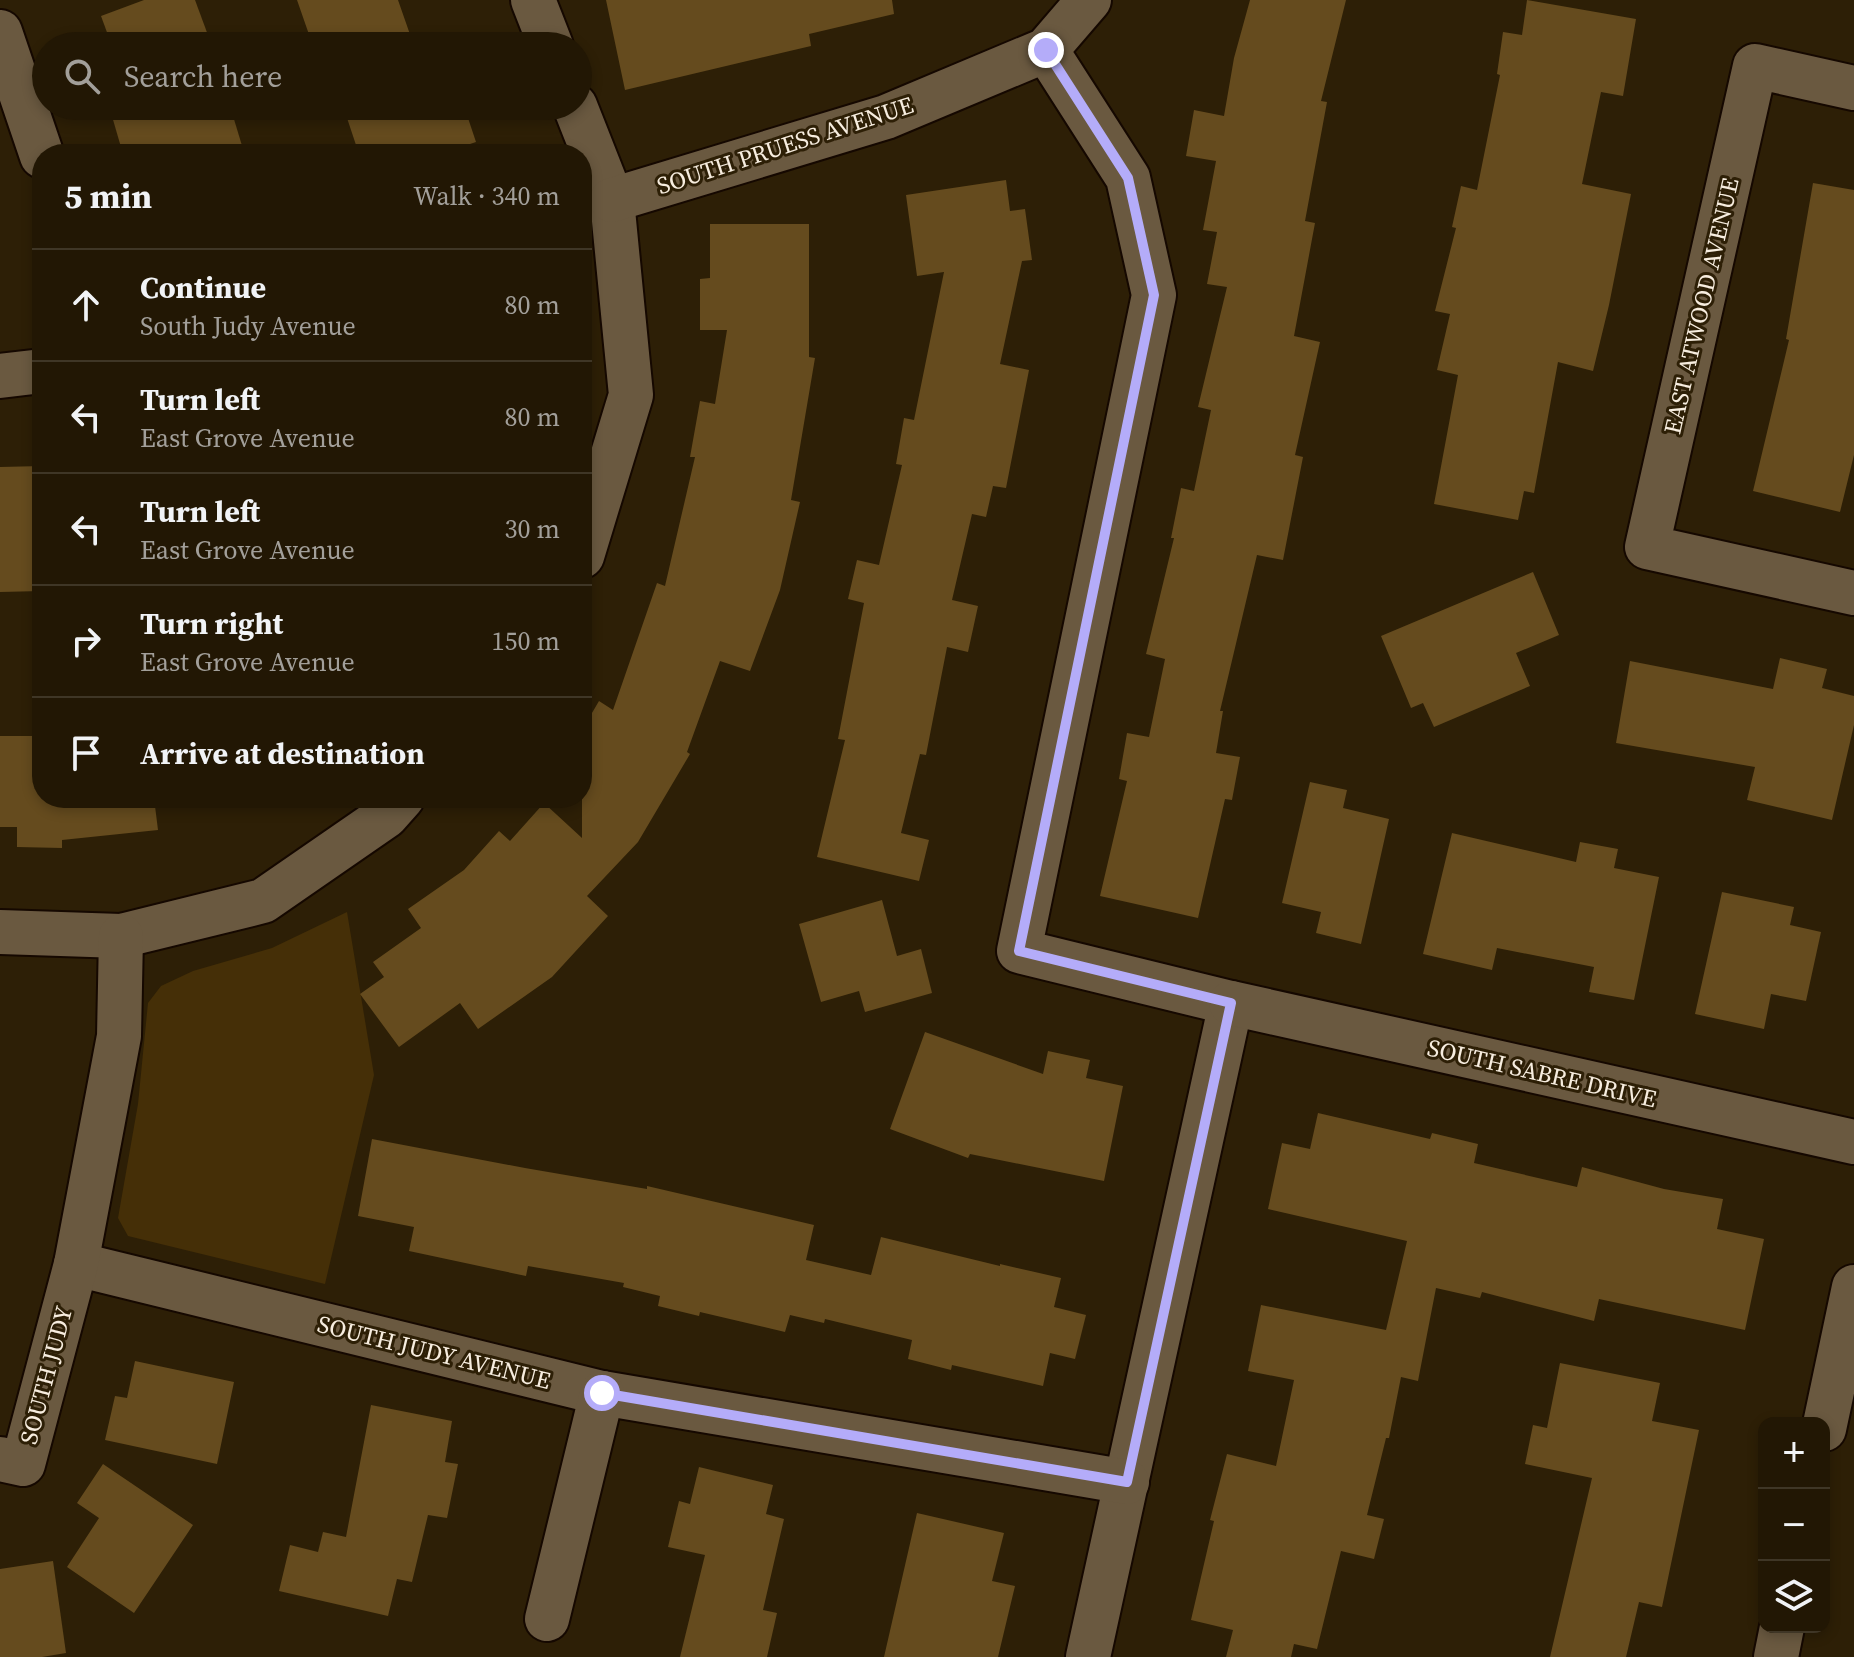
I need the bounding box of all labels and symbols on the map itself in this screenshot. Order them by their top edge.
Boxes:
route end [1028,32,1064,68]
street label: SOUTH PRUESS AVENUE [653,88,917,202]
street label: EAST ATWOOD AVENUE [1655,175,1747,437]
street label: SOUTH SABRE DRIVE [1424,1031,1660,1115]
street label: SOUTH JUDY [12,1302,80,1448]
street label: SOUTH JUDY AVENUE [314,1307,554,1397]
route start [584,1375,620,1411]

